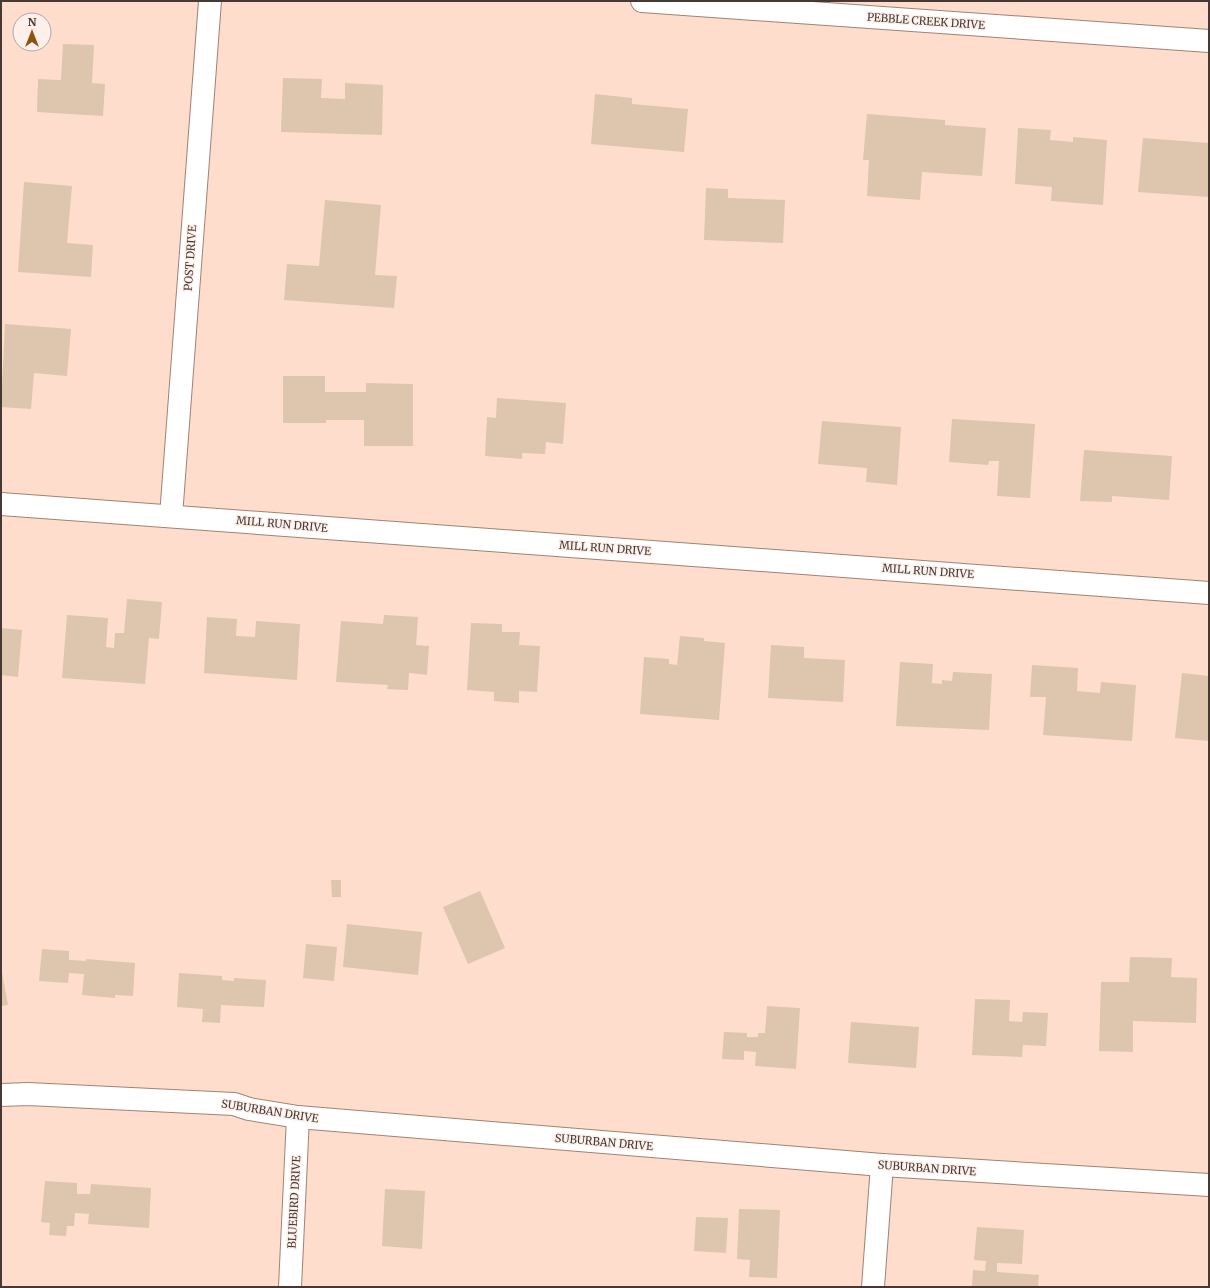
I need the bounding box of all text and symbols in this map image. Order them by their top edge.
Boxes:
street label: PEBBLE CREEK DRIVE [866,10,986,32]
north arrow [12,12,52,52]
text: N [28,15,37,29]
street label: POST DRIVE [181,225,199,291]
street label: MILL RUN DRIVE [235,513,329,535]
street label: MILL RUN DRIVE [559,538,651,558]
street label: MILL RUN DRIVE [882,561,974,581]
street label: SUBURBAN DRIVE [220,1096,320,1126]
street label: SUBURBAN DRIVE [554,1131,654,1153]
street label: BLUEBIRD DRIVE [285,1155,303,1249]
street label: SUBURBAN DRIVE [877,1158,977,1178]

